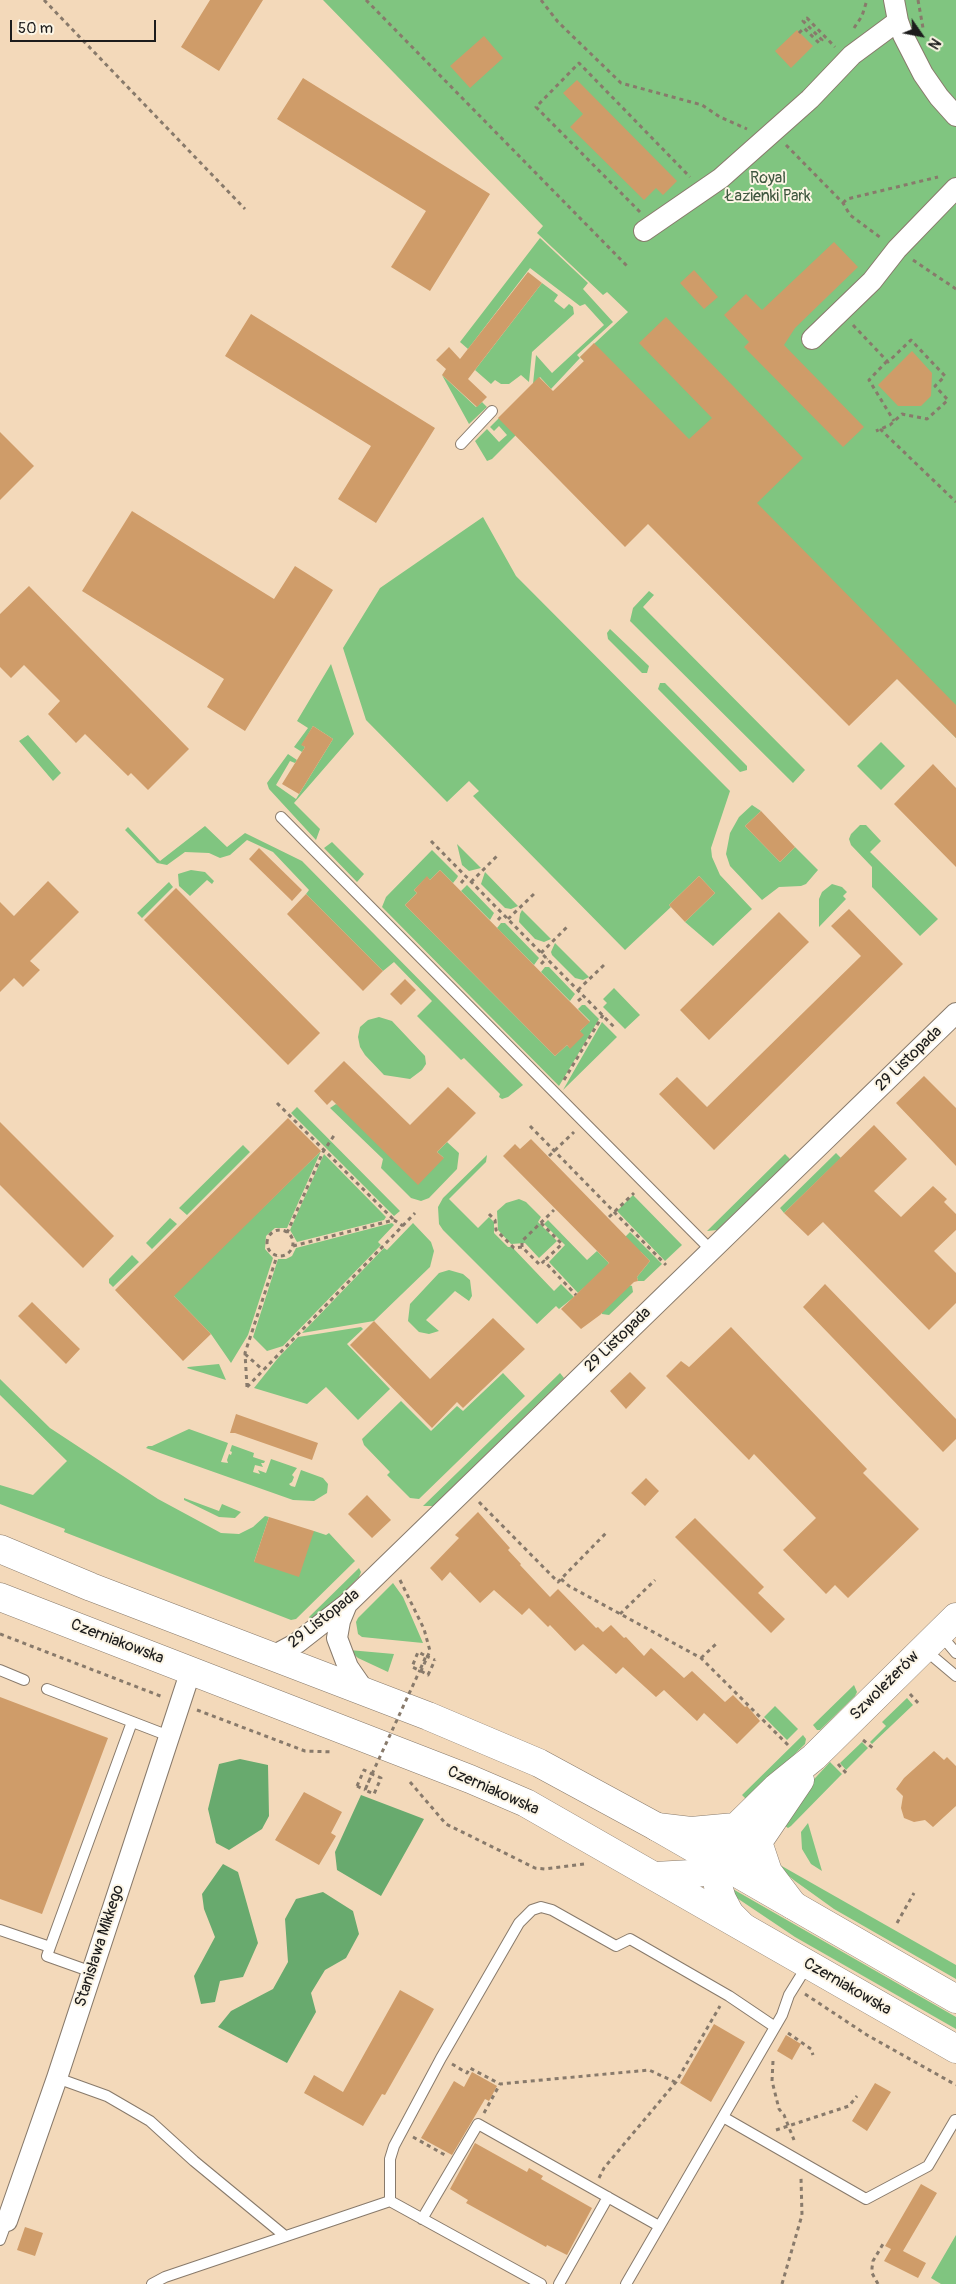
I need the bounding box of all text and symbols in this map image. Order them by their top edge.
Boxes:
scale bar [12,10,159,42]
north arrow [896,10,946,60]
text: 50 m [18,19,53,38]
text: N [924,35,944,52]
park label: Royal Łazienki Park [725,169,811,207]
street label: 29 Listopada [872,1023,946,1095]
street label: 29 Listopada [581,1304,655,1376]
street label: 29 Listopada [285,1585,363,1653]
street label: Czerniakowska [68,1615,166,1669]
street label: Szwoleżerów [846,1647,924,1725]
street label: Czerniakowska [444,1762,542,1820]
street label: Stanisława Mikkego [71,1883,129,2009]
street label: Czerniakowska [800,1954,894,2020]

